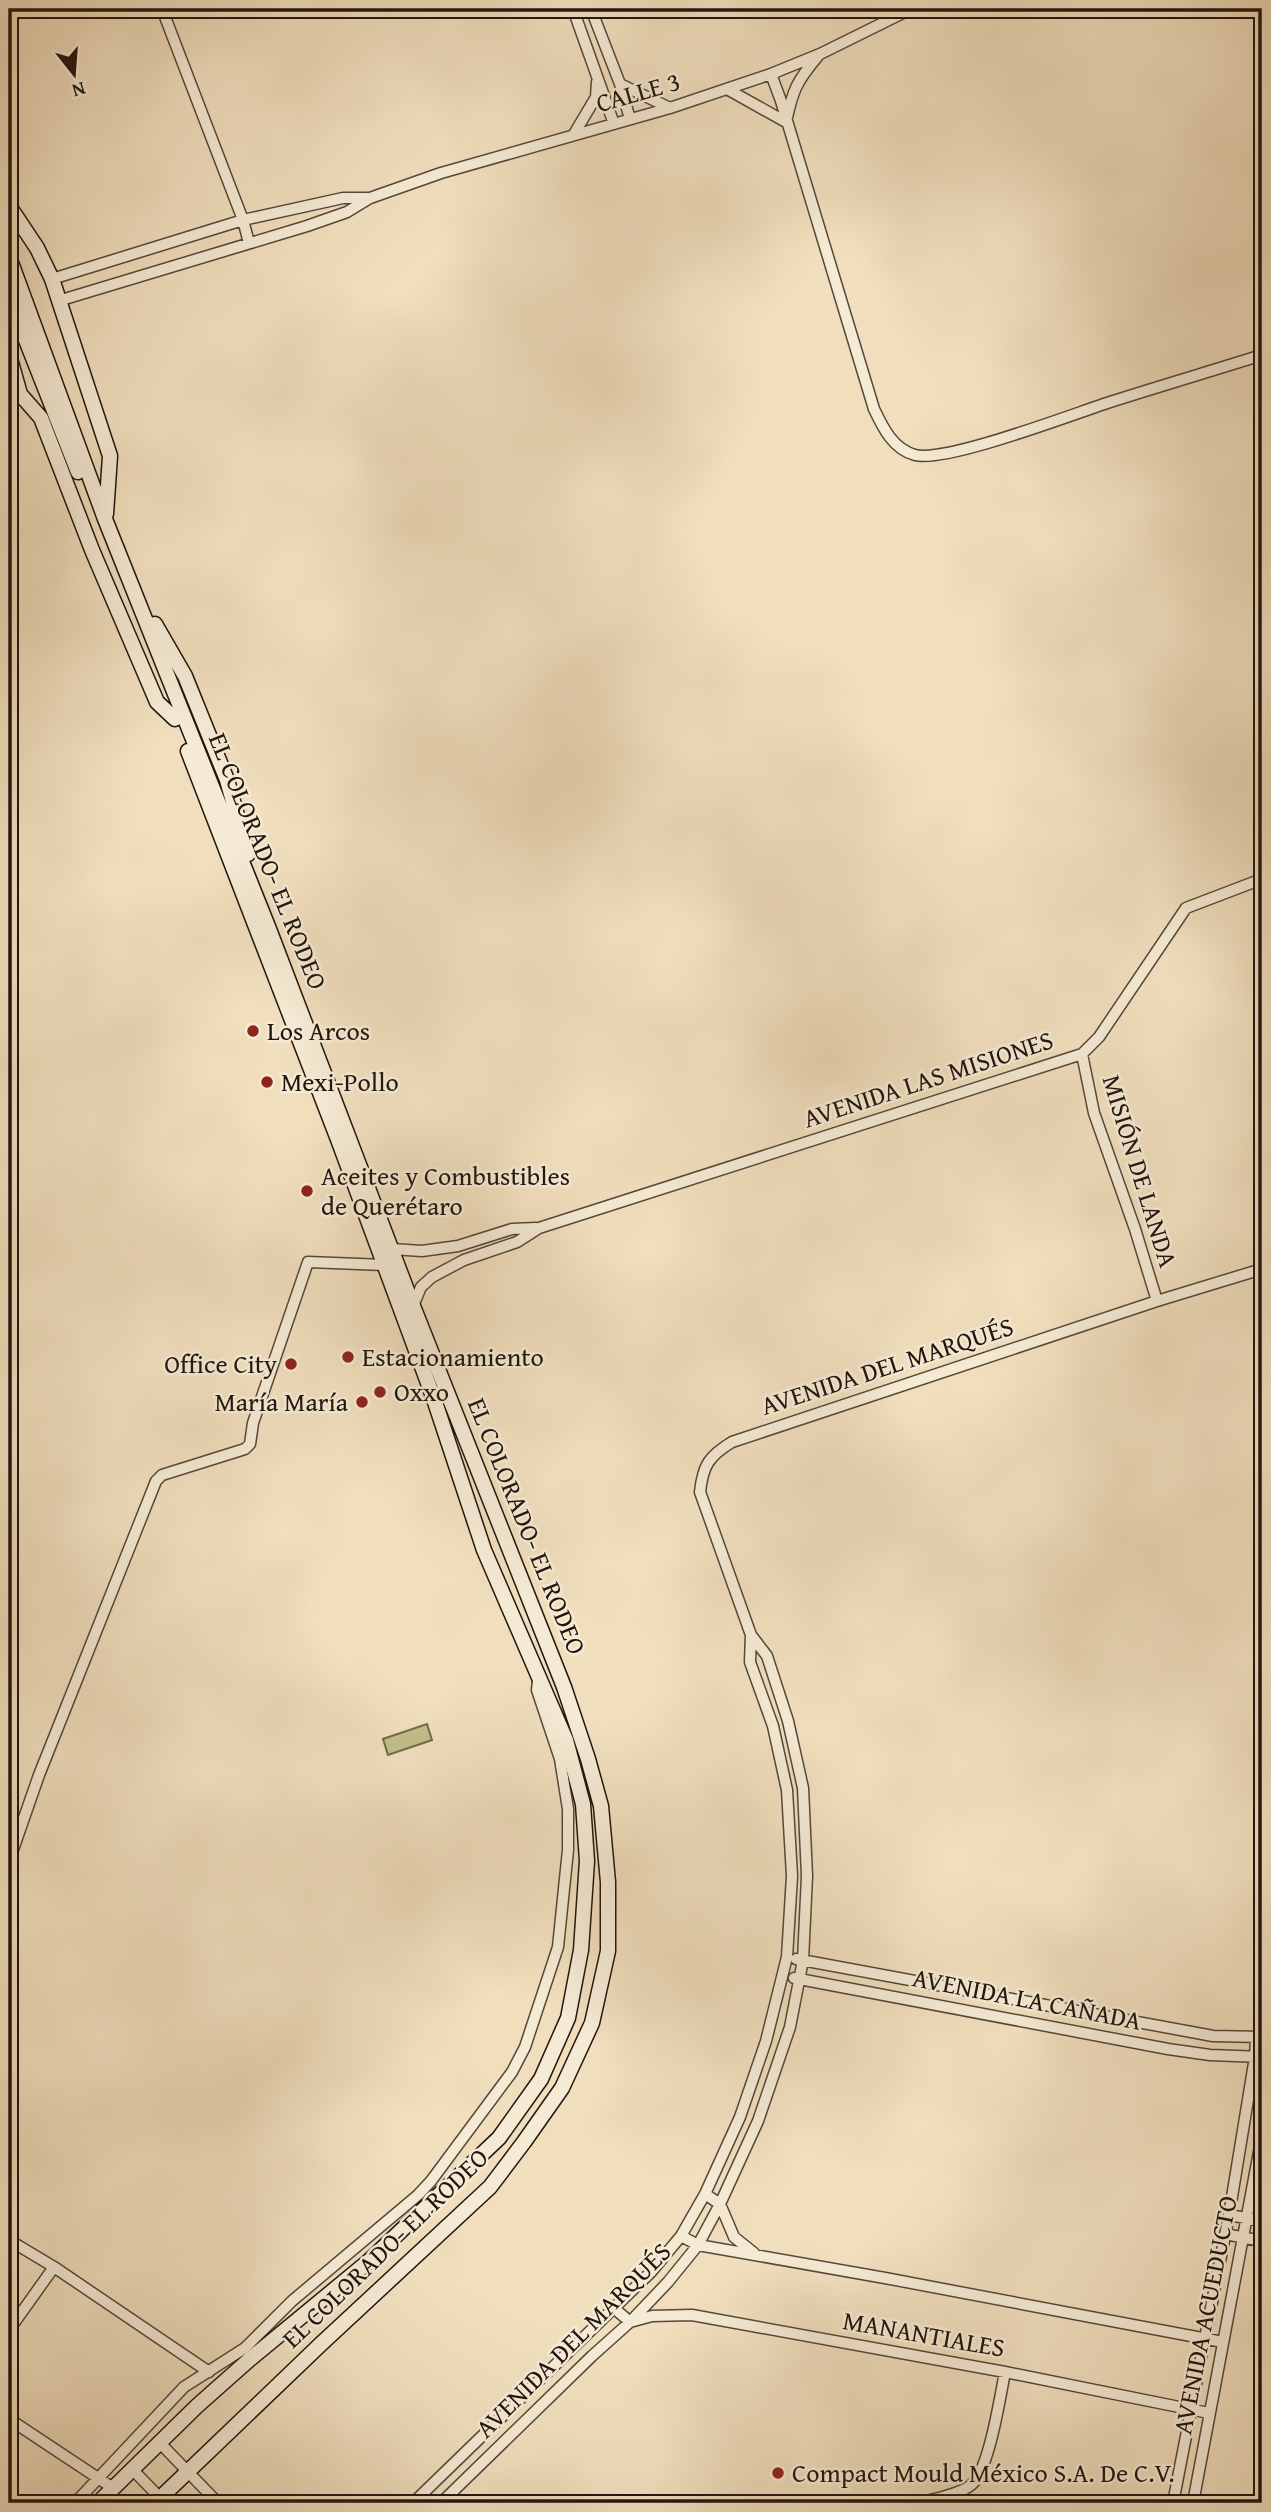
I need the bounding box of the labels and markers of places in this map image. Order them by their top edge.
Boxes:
place label: Los Arcos [267,1011,370,1050]
marker: Los Arcos [245,1023,261,1039]
place label: Mexi-Pollo [281,1062,399,1101]
marker: Mexi-Pollo [259,1074,275,1090]
place label: Aceites y Combustibles de Querétaro [321,1156,570,1225]
marker: Aceites y Combustibles de Querétaro [299,1183,315,1199]
place label: Estacionamiento [362,1337,544,1376]
place label: Office City [164,1344,277,1383]
marker: Estacionamiento [340,1349,356,1365]
marker: Office City [283,1356,299,1372]
place label: Oxxo [394,1372,449,1411]
place label: María María [214,1382,349,1421]
marker: Oxxo [372,1384,388,1400]
marker: María María [354,1394,370,1410]
place label: Compact Mould México S.A. De C.V. [792,2453,1175,2492]
marker: Compact Mould México S.A. De C.V. [770,2465,786,2481]

